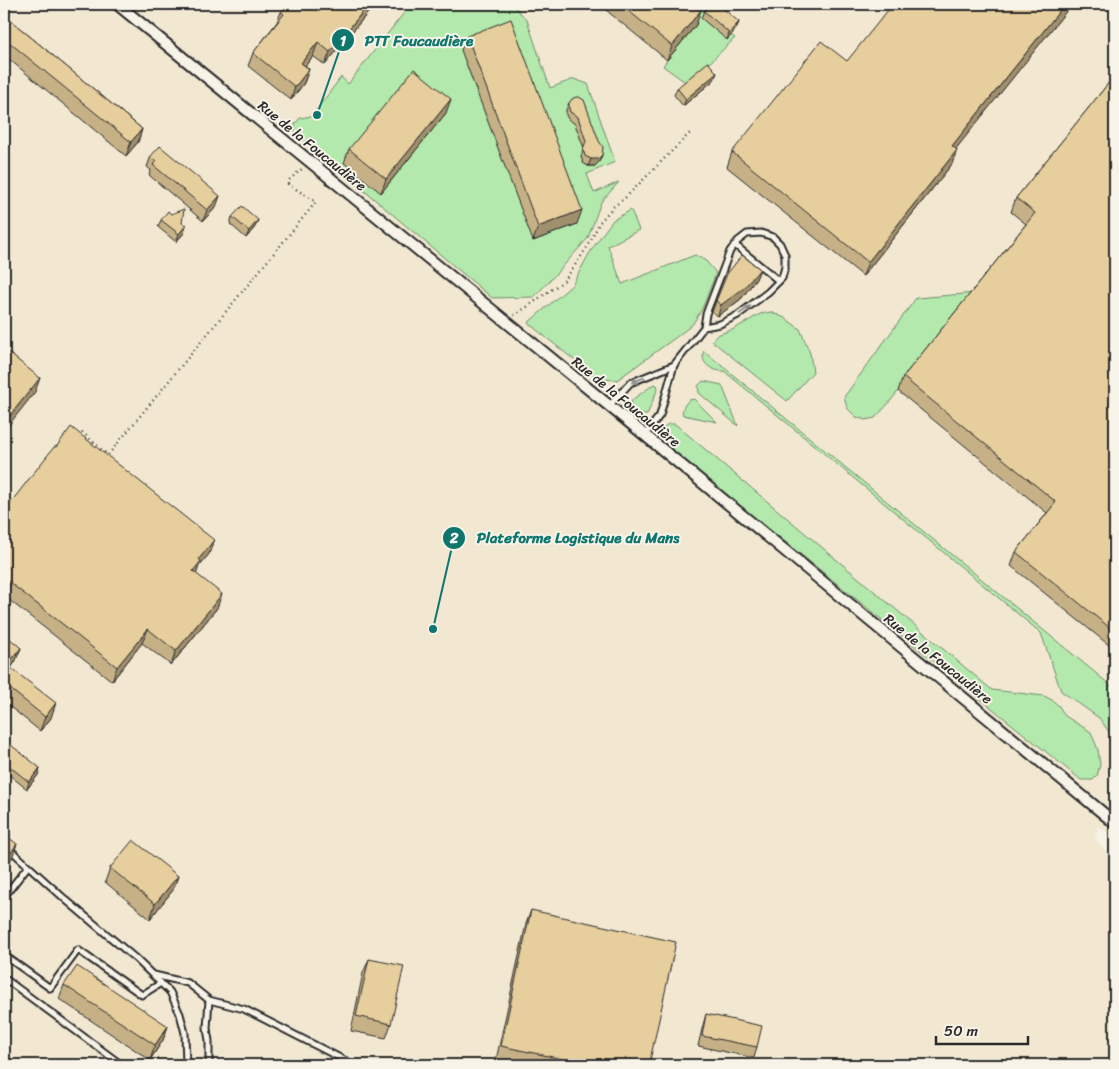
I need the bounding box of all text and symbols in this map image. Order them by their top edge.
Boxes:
callout: PTT Foucaudière [330,25,484,55]
text: 1 [340,28,347,54]
text: PTT Foucaudière [365,28,474,54]
street label: Rue de la Foucaudière [252,94,372,198]
one-way arrow [738,305,752,315]
street label: Rue de la Foucaudière [566,350,686,454]
one-way arrow [630,376,645,384]
callout: Plateforme Logistique du Mans [441,523,689,553]
text: 2 [449,525,459,551]
text: Plateforme Logistique du Mans [477,525,680,551]
street label: Rue de la Foucaudière [878,607,998,711]
scale bar [936,1014,1029,1046]
text: 50 m [944,1018,979,1044]

